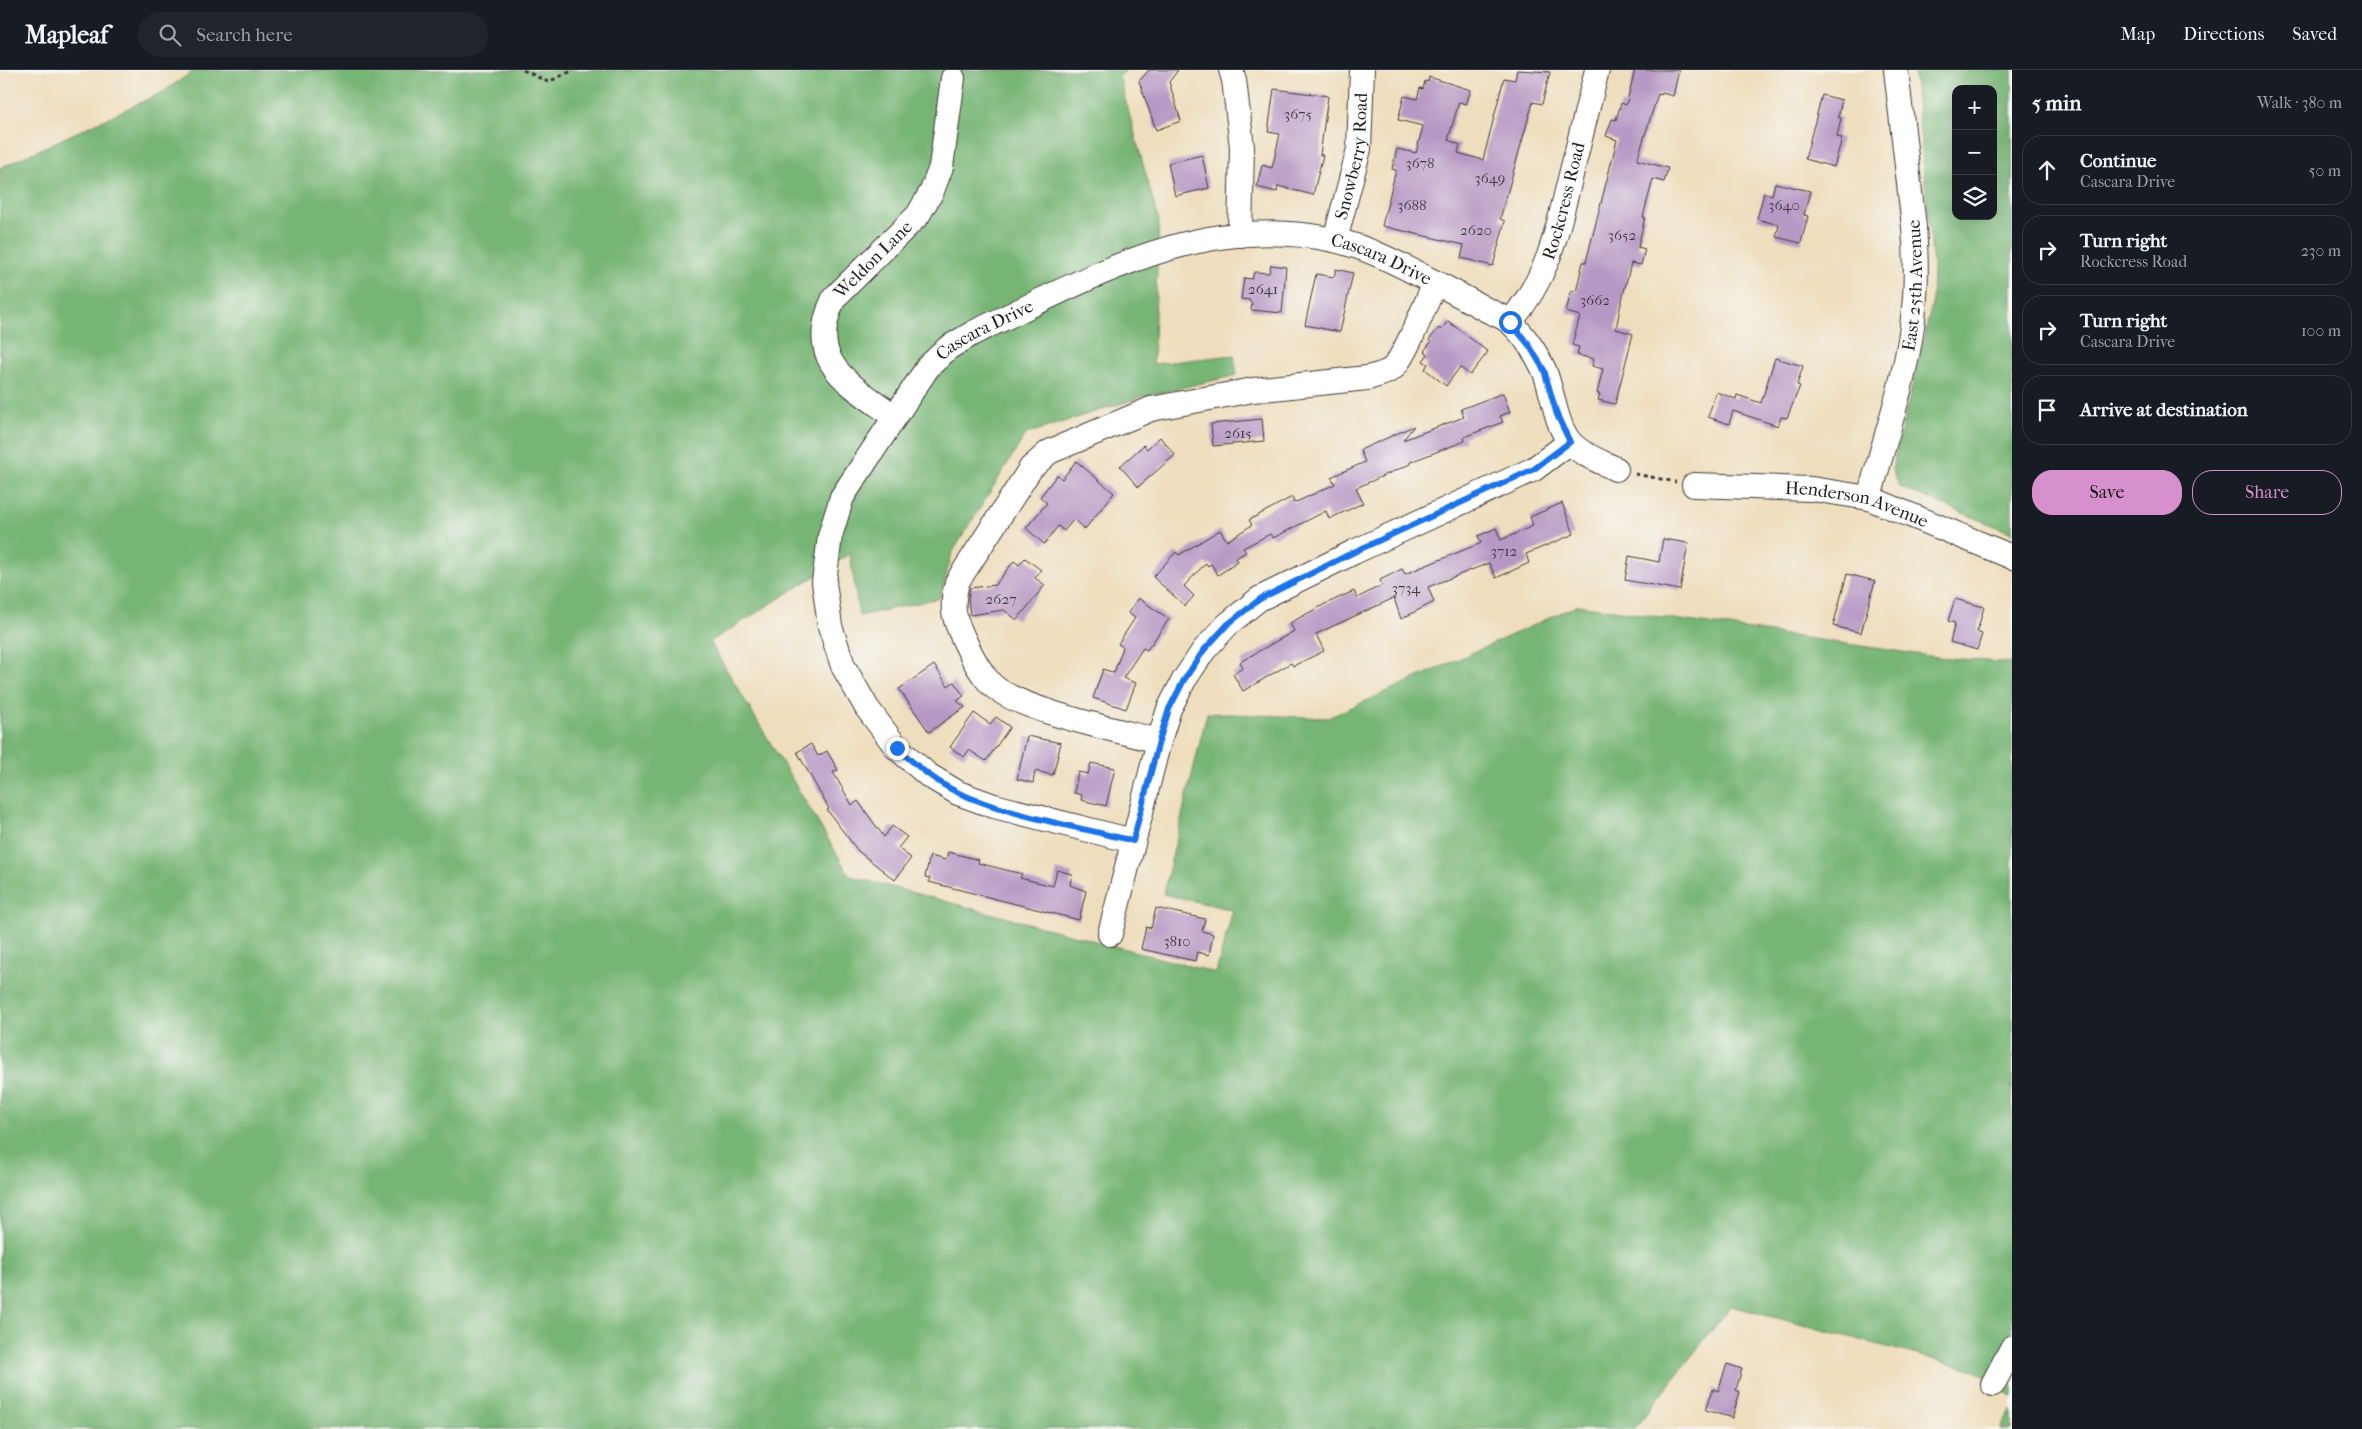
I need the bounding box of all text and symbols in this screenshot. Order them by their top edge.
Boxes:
search box [138,12,488,57]
text: Mapleaf [25,21,108,49]
icon: search [156,21,184,49]
text: Search here [196,24,293,46]
text: Map [2121,24,2155,45]
text: Directions [2183,24,2264,45]
text: Saved [2292,24,2337,45]
map controls [1952,85,1997,220]
button: + [1952,85,1997,130]
text: 5 min [2032,91,2081,115]
street label: Snowberry Road [1330,92,1372,222]
text: Walk · 380 m [2257,93,2342,112]
house number: 3675 [1284,105,1312,123]
button: − [1952,130,1997,175]
street label: Rockcress Road [1538,140,1589,263]
text: Continue [2080,150,2156,172]
house number: 3678 [1406,154,1434,172]
icon: ahead [2033,156,2061,184]
text: 50 m [2309,161,2341,180]
house number: 3649 [1475,169,1506,187]
text: Cascara Drive [2080,172,2175,191]
button: layers [1952,175,1997,220]
house number: 3688 [1397,196,1427,214]
house number: 3640 [1768,196,1800,214]
street label: Weldon Lane [829,216,917,303]
street label: East 25th Avenue [1898,218,1926,353]
house number: 2620 [1460,221,1492,239]
house number: 3652 [1608,226,1637,244]
street label: Cascara Drive [1329,229,1435,290]
text: Turn right [2080,230,2167,252]
icon: right [2033,236,2061,264]
text: 230 m [2301,241,2341,260]
text: Rockcress Road [2080,252,2187,271]
house number: 2641 [1248,280,1278,298]
house number: 3662 [1580,291,1610,309]
street label: Cascara Drive [931,295,1037,364]
text: Turn right [2080,310,2167,332]
route start [1499,311,1522,334]
icon: right [2033,316,2061,344]
text: 100 m [2301,321,2341,340]
text: Cascara Drive [2080,332,2175,351]
icon: arrive [2033,396,2061,424]
text: Arrive at destination [2080,399,2248,421]
house number: 2615 [1224,424,1252,442]
button: Save [2032,470,2182,515]
button: Share [2192,470,2342,515]
street label: Henderson Avenue [1785,478,1931,532]
house number: 3712 [1491,542,1518,560]
house number: 3734 [1392,579,1421,597]
house number: 2627 [986,590,1016,608]
route end [886,737,909,760]
house number: 3810 [1163,932,1191,950]

